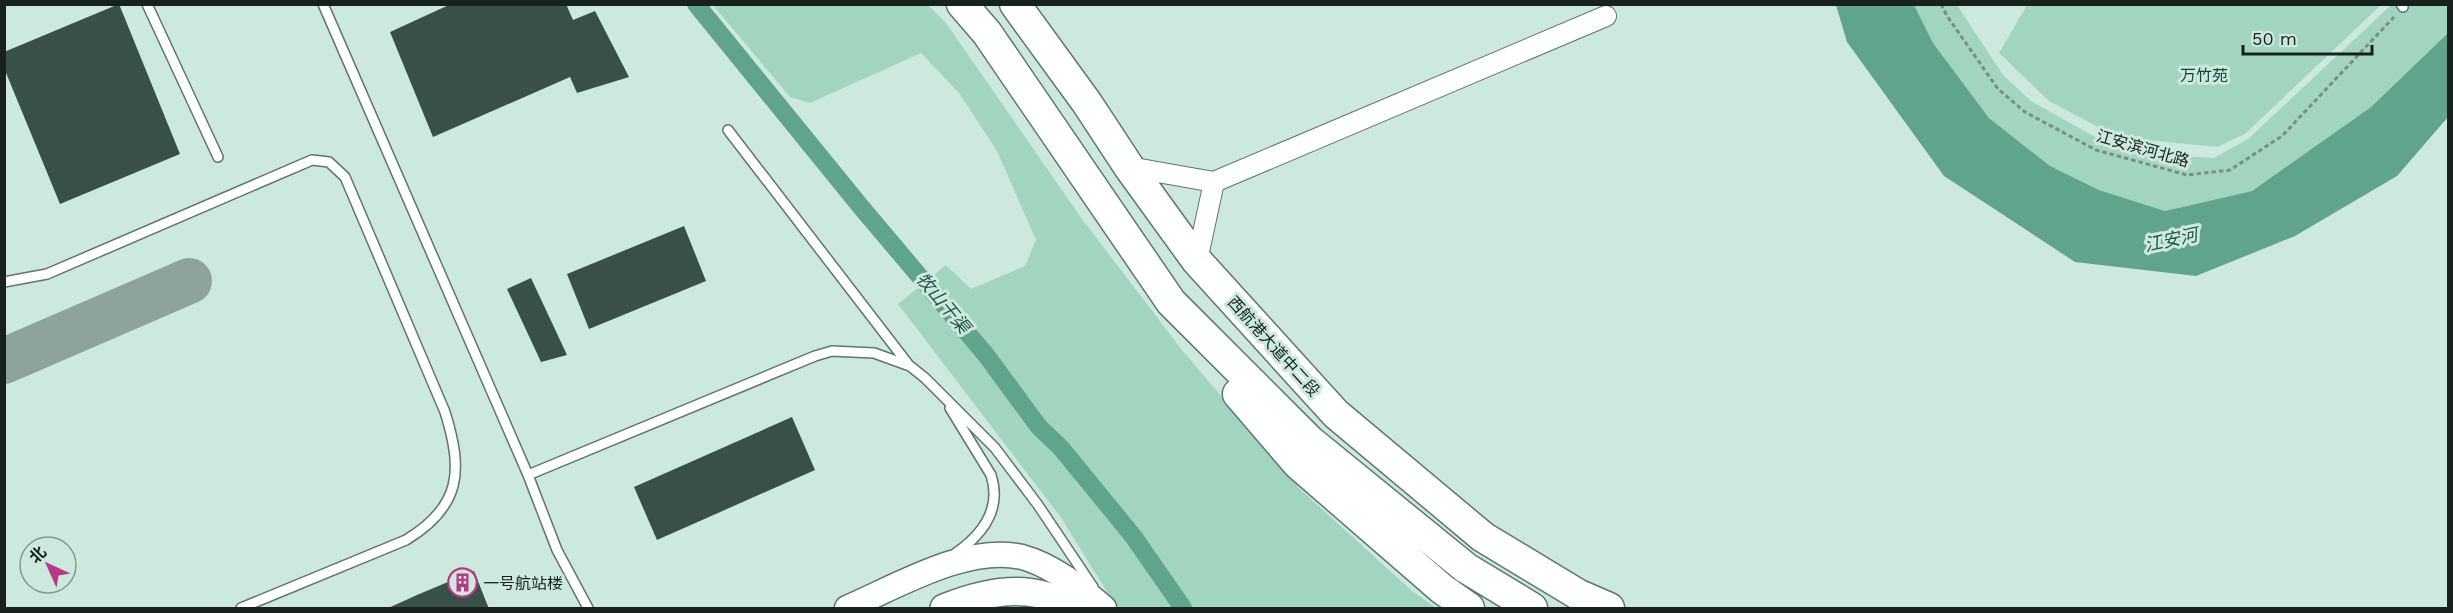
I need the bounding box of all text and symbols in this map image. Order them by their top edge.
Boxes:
scale bar [2243,18,2372,56]
text: 50 m [2252,28,2297,49]
park label: 万竹苑 [2180,66,2228,85]
street label: 江安滨河北路 [2094,126,2192,171]
water label: 江安河 [2142,223,2202,255]
water label: 牧山干渠 [912,268,976,339]
street label: 西航港大道中二段 [1224,292,1324,400]
north arrow [18,535,78,595]
text: 北 [25,542,50,567]
building icon: 一号航站楼 [446,567,478,599]
place label: 一号航站楼 [483,574,563,593]

